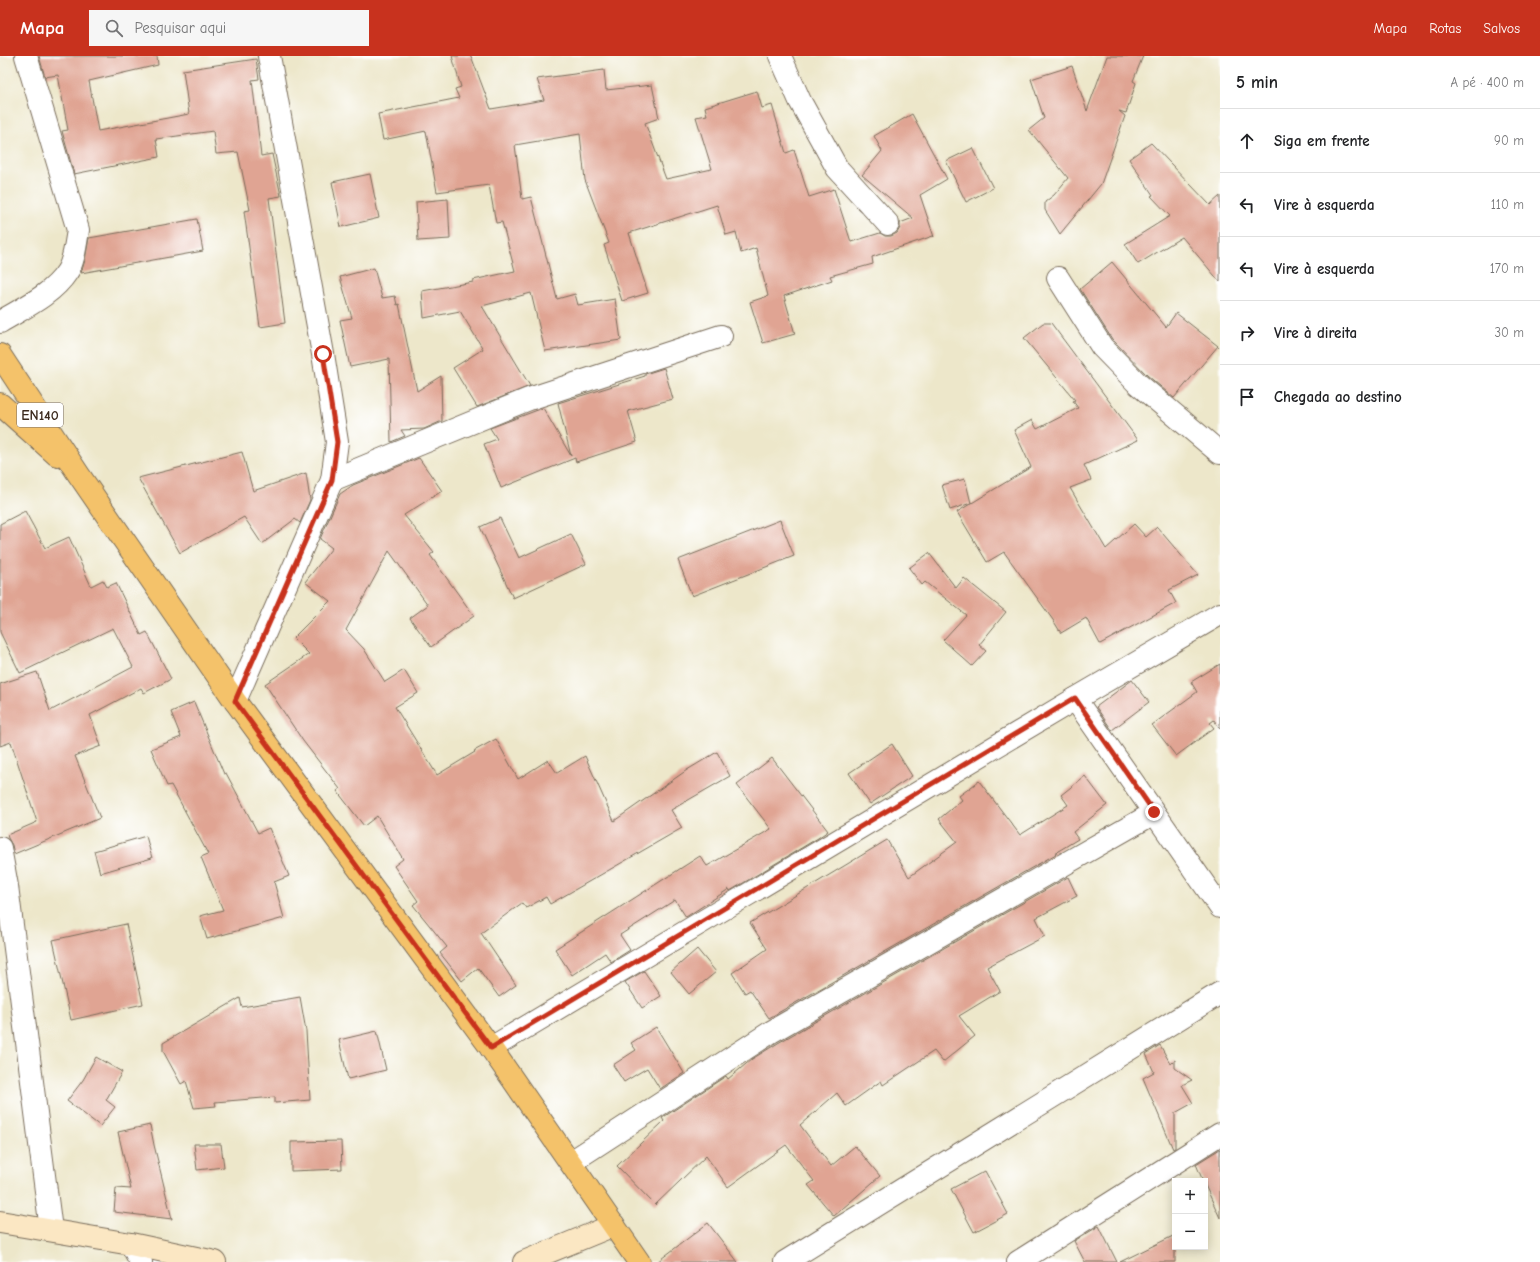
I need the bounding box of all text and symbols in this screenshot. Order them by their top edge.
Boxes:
search box [89,10,369,46]
text: Mapa [20,17,65,39]
icon: search [103,17,125,39]
text: Pesquisar aqui [135,19,226,37]
text: Mapa [1374,20,1407,37]
text: Rotas [1429,20,1461,37]
text: Salvos [1483,20,1520,37]
text: 5 min [1236,73,1278,92]
text: A pé · 400 m [1450,75,1524,90]
icon: ahead [1236,130,1258,152]
text: Siga em frente [1274,132,1370,150]
text: 90 m [1494,133,1524,148]
icon: left [1236,194,1258,216]
text: Vire à esquerda [1274,196,1375,214]
text: 110 m [1491,197,1524,212]
icon: left [1236,258,1258,280]
text: Vire à esquerda [1274,260,1375,278]
text: 170 m [1490,261,1524,276]
icon: right [1236,322,1258,344]
text: Vire à direita [1274,324,1357,342]
text: 30 m [1494,325,1524,340]
route start [314,345,332,363]
icon: arrive [1236,386,1258,408]
text: Chegada ao destino [1274,388,1402,406]
road number: EN140 [17,403,63,427]
route end [1145,803,1163,821]
map controls [1172,1178,1208,1250]
button: + [1172,1178,1208,1214]
button: − [1172,1214,1208,1250]

